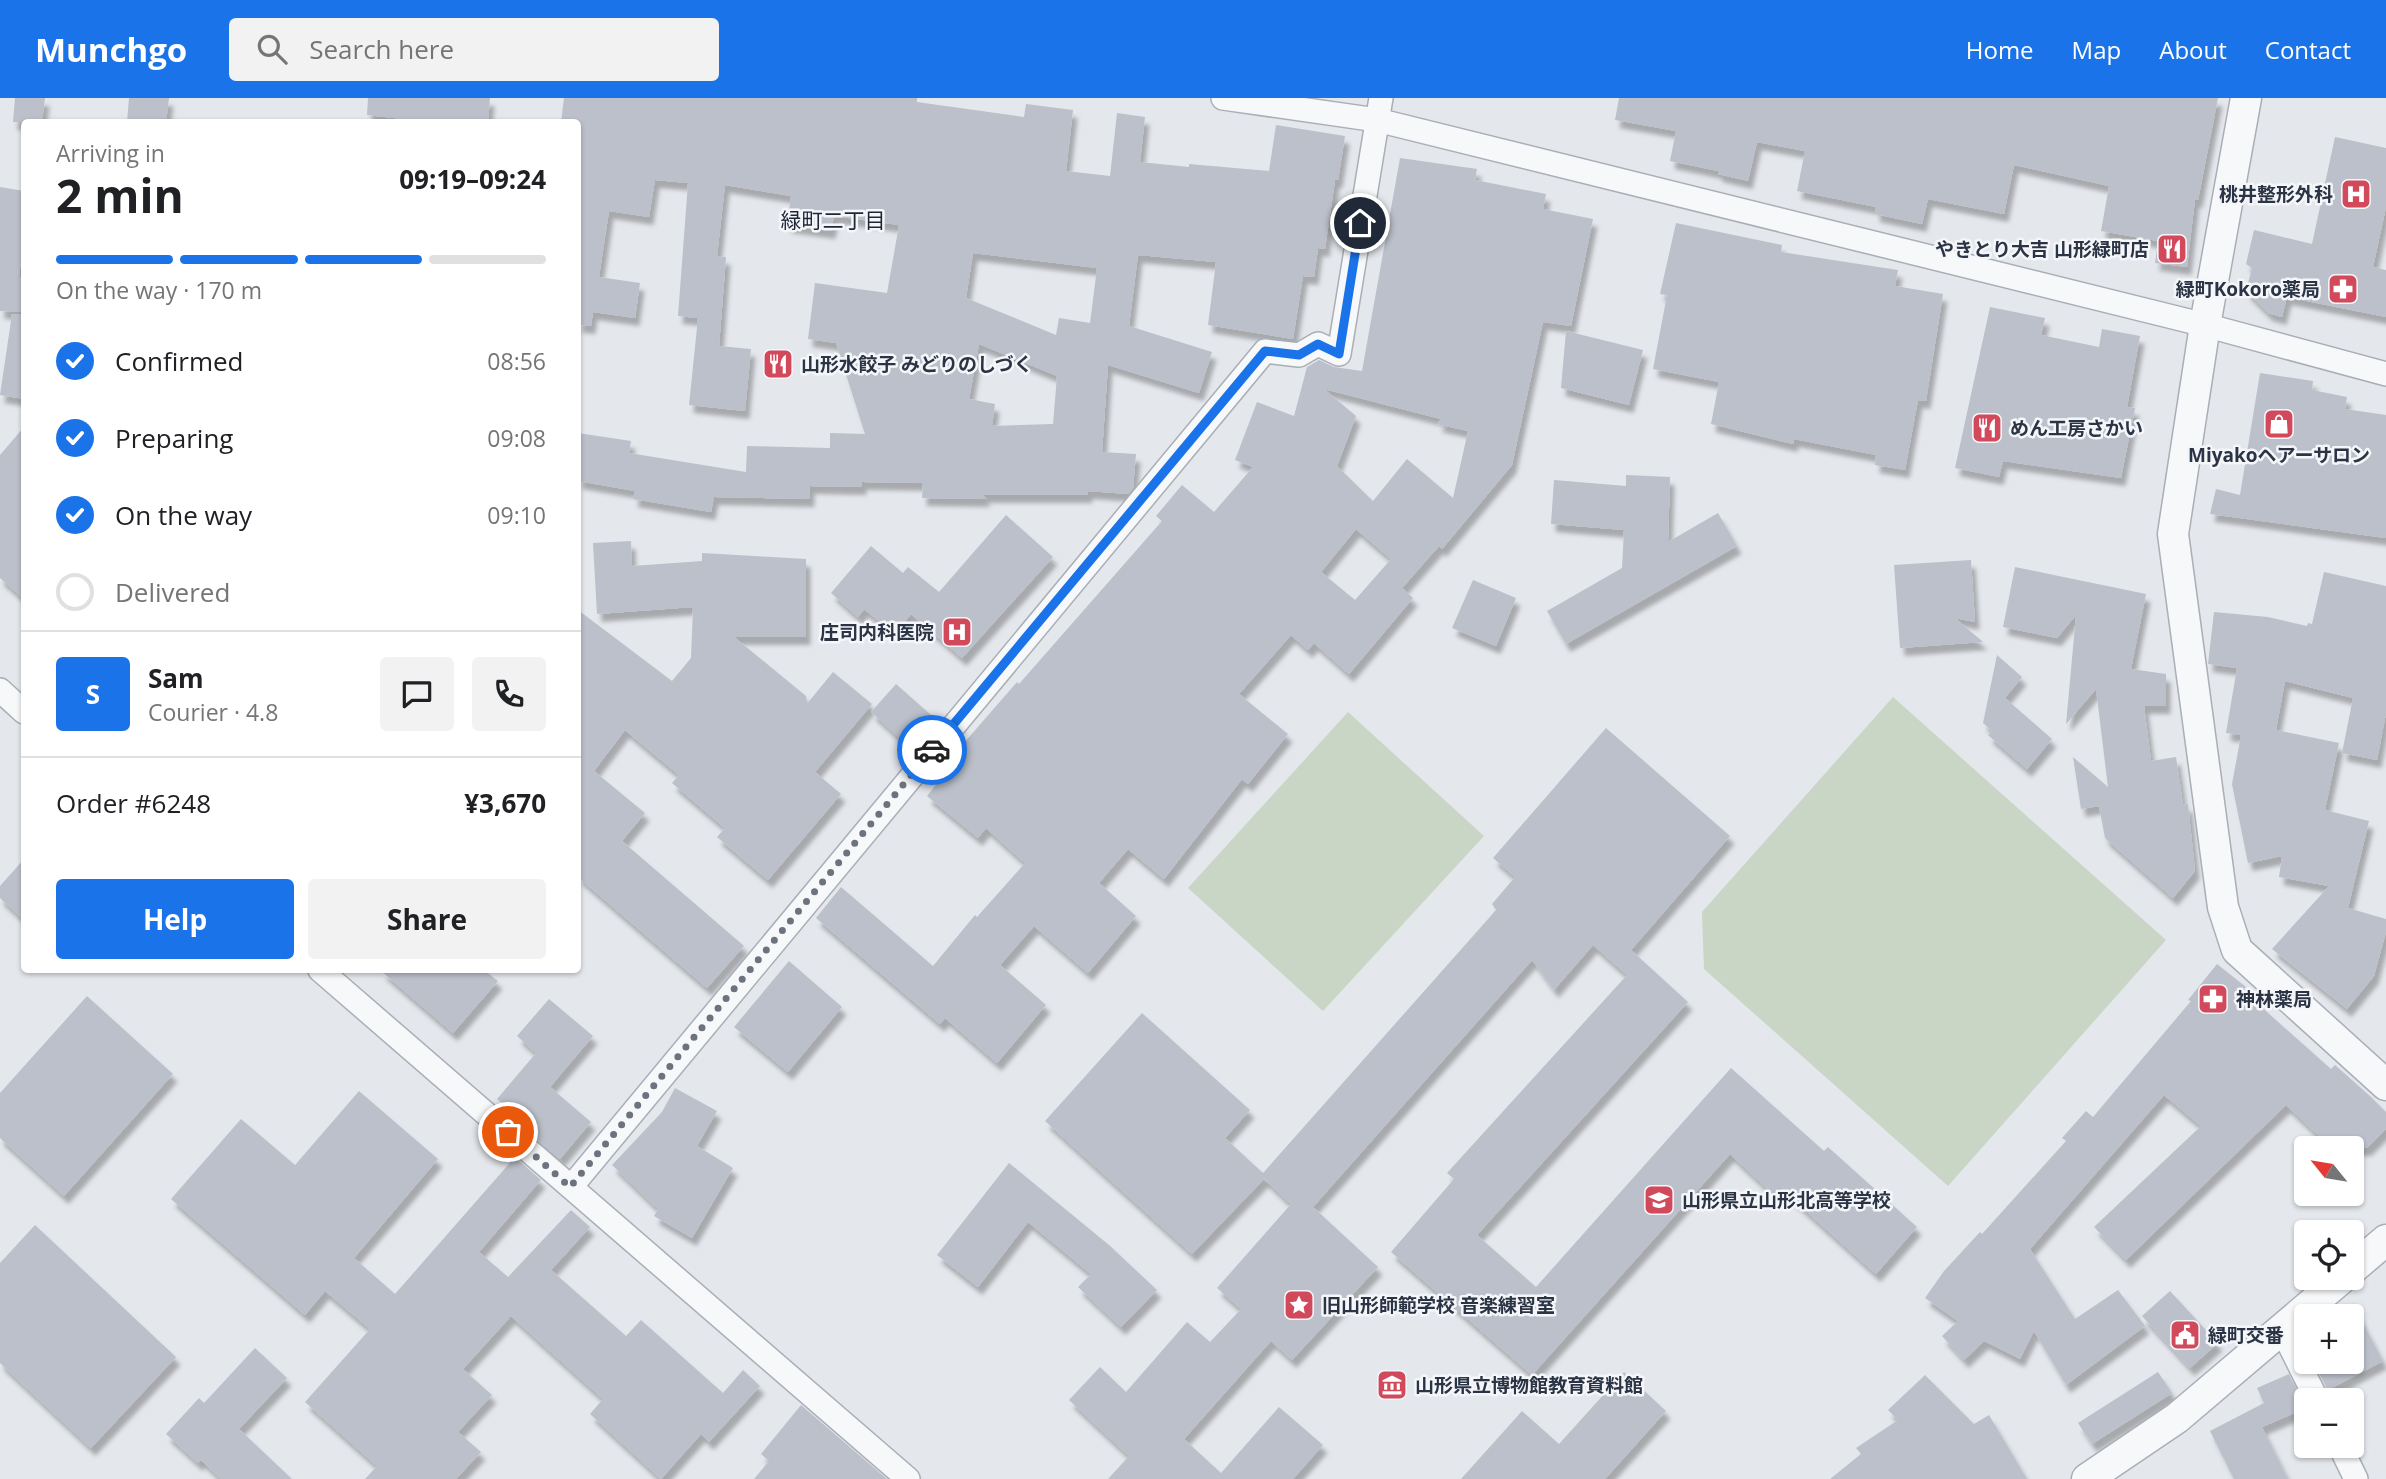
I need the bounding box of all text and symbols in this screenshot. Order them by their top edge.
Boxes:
search box [229,18,719,81]
text: Munchgo [35,27,187,72]
icon: search [253,30,291,68]
text: Search here [309,31,454,67]
text: Home [1966,33,2034,66]
text: Map [2072,33,2121,66]
text: About [2159,33,2227,66]
text: Contact [2265,33,2351,66]
text: Arriving in [56,137,165,169]
text: 09:19–09:24 [399,161,546,197]
text: 2 min [56,164,184,226]
hospital icon: 桃井整形外科 [2339,177,2373,211]
place label: 桃井整形外科 [2219,181,2333,207]
pin [1330,193,1390,253]
icon: home [1341,204,1379,242]
district label: 緑町二丁目 [781,206,886,234]
restaurant icon: やきとり大吉 山形緑町店 [2155,232,2189,266]
place label: やきとり大吉 山形緑町店 [1935,236,2149,262]
pharmacy icon: 緑町Kokoro薬局 [2326,272,2360,306]
text: On the way · 170 m [56,274,262,306]
place label: 緑町Kokoro薬局 [2176,276,2320,302]
icon: check [56,342,94,380]
text: Confirmed [115,343,243,379]
text: 08:56 [487,345,546,377]
restaurant icon: 山形水餃子 みどりのしづく [761,347,795,381]
place label: 山形水餃子 みどりのしづく [801,351,1033,377]
shop icon: Miyakoヘアーサロン [2262,407,2296,441]
restaurant icon: めん工房さかい [1970,411,2004,445]
place label: めん工房さかい [2010,415,2143,441]
icon: check [56,419,94,457]
text: Preparing [115,420,233,456]
text: 09:08 [487,422,546,454]
place label: Miyakoヘアーサロン [2188,442,2370,468]
icon: check [56,496,94,534]
text: On the way [115,497,252,533]
text: 09:10 [487,499,546,531]
text: Delivered [115,574,230,610]
hospital icon: 庄司内科医院 [940,615,974,649]
place label: 庄司内科医院 [820,619,934,645]
button: chat [380,657,454,731]
button: phone [472,657,546,731]
text: Sam [148,660,204,696]
text: S [86,676,100,712]
text: Courier · 4.8 [148,696,278,728]
courier [897,715,967,785]
icon: car [913,731,951,769]
text: Order #6248 [56,785,211,821]
text: ¥3,670 [464,785,546,821]
button: Help [56,879,294,959]
button: Share [308,879,546,959]
pharmacy icon: 神林薬局 [2196,982,2230,1016]
place label: 神林薬局 [2236,986,2312,1012]
pin [478,1102,538,1162]
icon: bag [489,1113,527,1151]
north arrow [2294,1136,2364,1206]
map controls [2294,1136,2364,1458]
school or university icon: 山形県立山形北高等学校 [1642,1183,1676,1217]
place label: 山形県立山形北高等学校 [1682,1187,1891,1213]
button: locate [2294,1220,2364,1290]
place icon: 旧山形師範学校 音楽練習室 [1282,1288,1316,1322]
place label: 旧山形師範学校 音楽練習室 [1322,1292,1555,1318]
button: + [2294,1304,2364,1374]
public building icon: 緑町交番 [2168,1318,2202,1352]
place label: 緑町交番 [2208,1322,2284,1348]
museum icon: 山形県立博物館教育資料館 [1375,1368,1409,1402]
place label: 山形県立博物館教育資料館 [1415,1372,1643,1398]
button: − [2294,1388,2364,1458]

